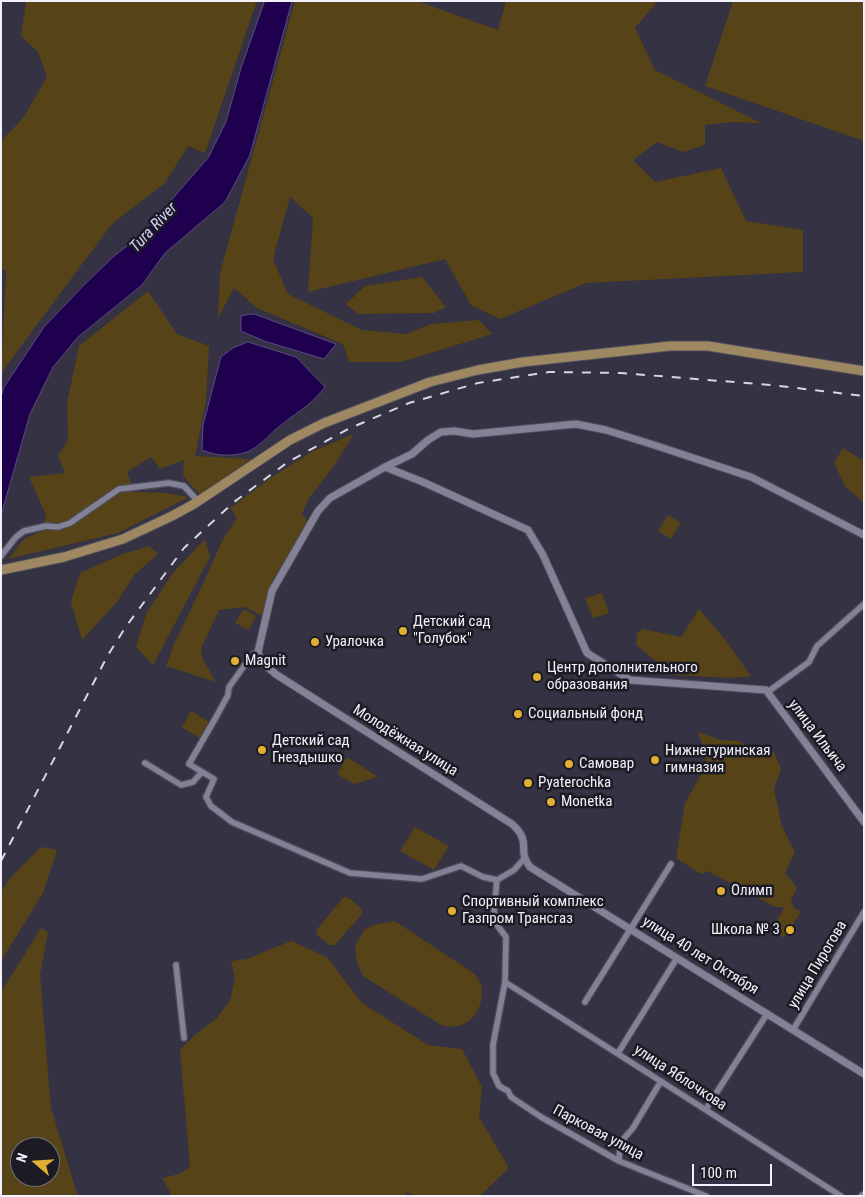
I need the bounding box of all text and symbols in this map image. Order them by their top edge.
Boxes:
water label: Tura River [126,199,182,257]
place label: Детский сад "Голубок" [413,613,491,648]
marker: Детский сад "Голубок" [397,625,409,637]
place label: Уралочка [325,633,384,651]
marker: Уралочка [309,636,321,648]
place label: Magnit [245,652,286,670]
marker: Magnit [229,655,241,667]
place label: Центр дополнительного образования [547,659,698,694]
marker: Центр дополнительного образования [531,671,543,683]
street label: улица Ильича [784,696,850,776]
street label: Молодёжная улица [349,702,461,780]
place label: Социальный фонд [528,705,643,723]
marker: Социальный фонд [512,708,524,720]
place label: Детский сад Гнездышко [272,732,350,767]
place label: Нижнетуринская гимназия [665,742,770,777]
marker: Детский сад Гнездышко [256,744,268,756]
marker: Нижнетуринская гимназия [649,754,661,766]
place label: Самовар [579,755,634,773]
marker: Самовар [563,758,575,770]
place label: Pyaterochka [538,774,611,792]
marker: Pyaterochka [522,777,534,789]
place label: Monetka [561,793,613,811]
marker: Monetka [545,796,557,808]
place label: Олимп [731,882,773,900]
marker: Олимп [715,885,727,897]
place label: Спортивный комплекс Газпром Трансгаз [462,893,604,928]
marker: Спортивный комплекс Газпром Трансгаз [446,905,458,917]
street label: улица 40 лет Октября [638,913,762,999]
street label: улица Пирогова [785,918,851,1012]
place label: Школа № 3 [711,921,780,939]
marker: Школа № 3 [784,924,796,936]
street label: улица Яблочкова [630,1041,730,1115]
street label: Парковая улица [550,1102,646,1164]
north arrow [10,1137,60,1187]
text: N [13,1151,31,1164]
scale bar [695,1154,775,1186]
text: 100 m [700,1164,737,1182]

